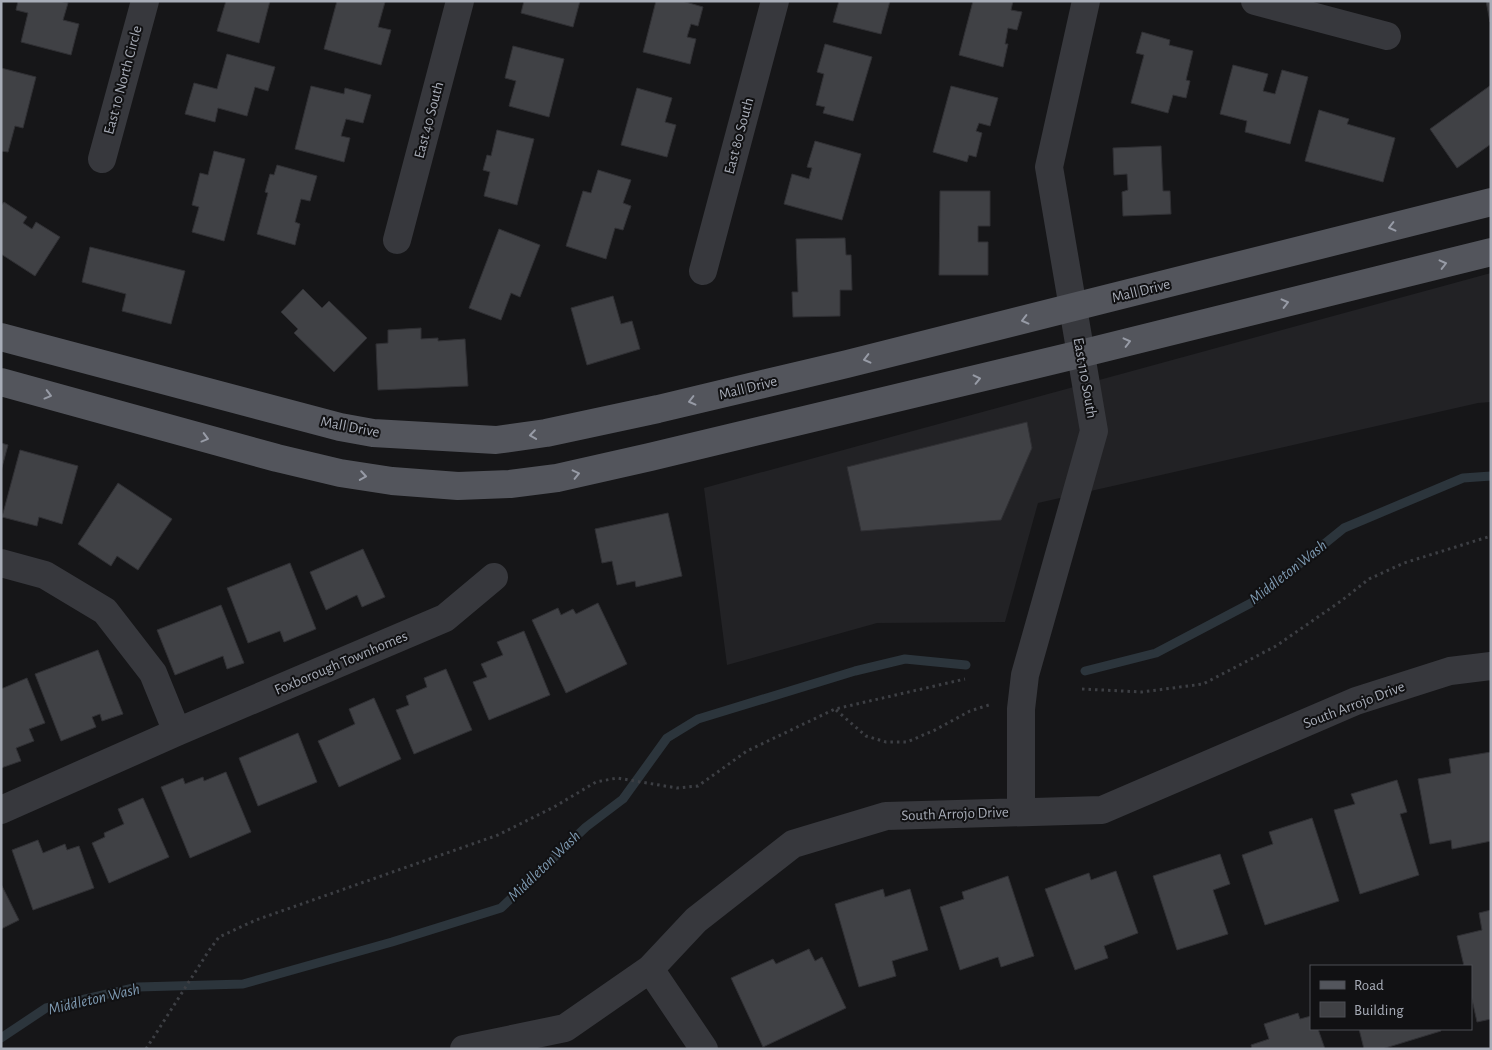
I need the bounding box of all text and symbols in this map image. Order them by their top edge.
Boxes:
street label: East 10 North Circle [101,24,145,136]
street label: East 40 South [412,80,446,160]
street label: East 80 South [722,96,756,176]
one-way arrow [1389,221,1397,231]
one-way arrow [1438,259,1446,269]
street label: Mall Drive [1110,276,1172,305]
one-way arrow [1281,298,1290,309]
one-way arrow [1021,314,1030,325]
street label: East 110 South [1071,336,1099,420]
one-way arrow [1123,337,1132,348]
one-way arrow [864,353,872,363]
street label: Mall Drive [717,373,779,402]
one-way arrow [972,374,980,384]
one-way arrow [44,389,52,399]
one-way arrow [688,395,697,406]
street label: Mall Drive [319,414,381,440]
one-way arrow [529,429,537,440]
one-way arrow [200,432,208,442]
one-way arrow [572,469,581,479]
one-way arrow [358,471,367,481]
water label: Middleton Wash [1246,537,1330,607]
street label: Foxborough Townhomes [272,628,410,698]
street label: South Arrojo Drive [1301,679,1407,731]
street label: South Arrojo Drive [901,805,1009,823]
water label: Middleton Wash [505,828,583,904]
legend [1310,965,1472,1030]
text: Road [1354,978,1384,993]
water label: Middleton Wash [47,981,141,1017]
text: Building [1354,1003,1404,1018]

